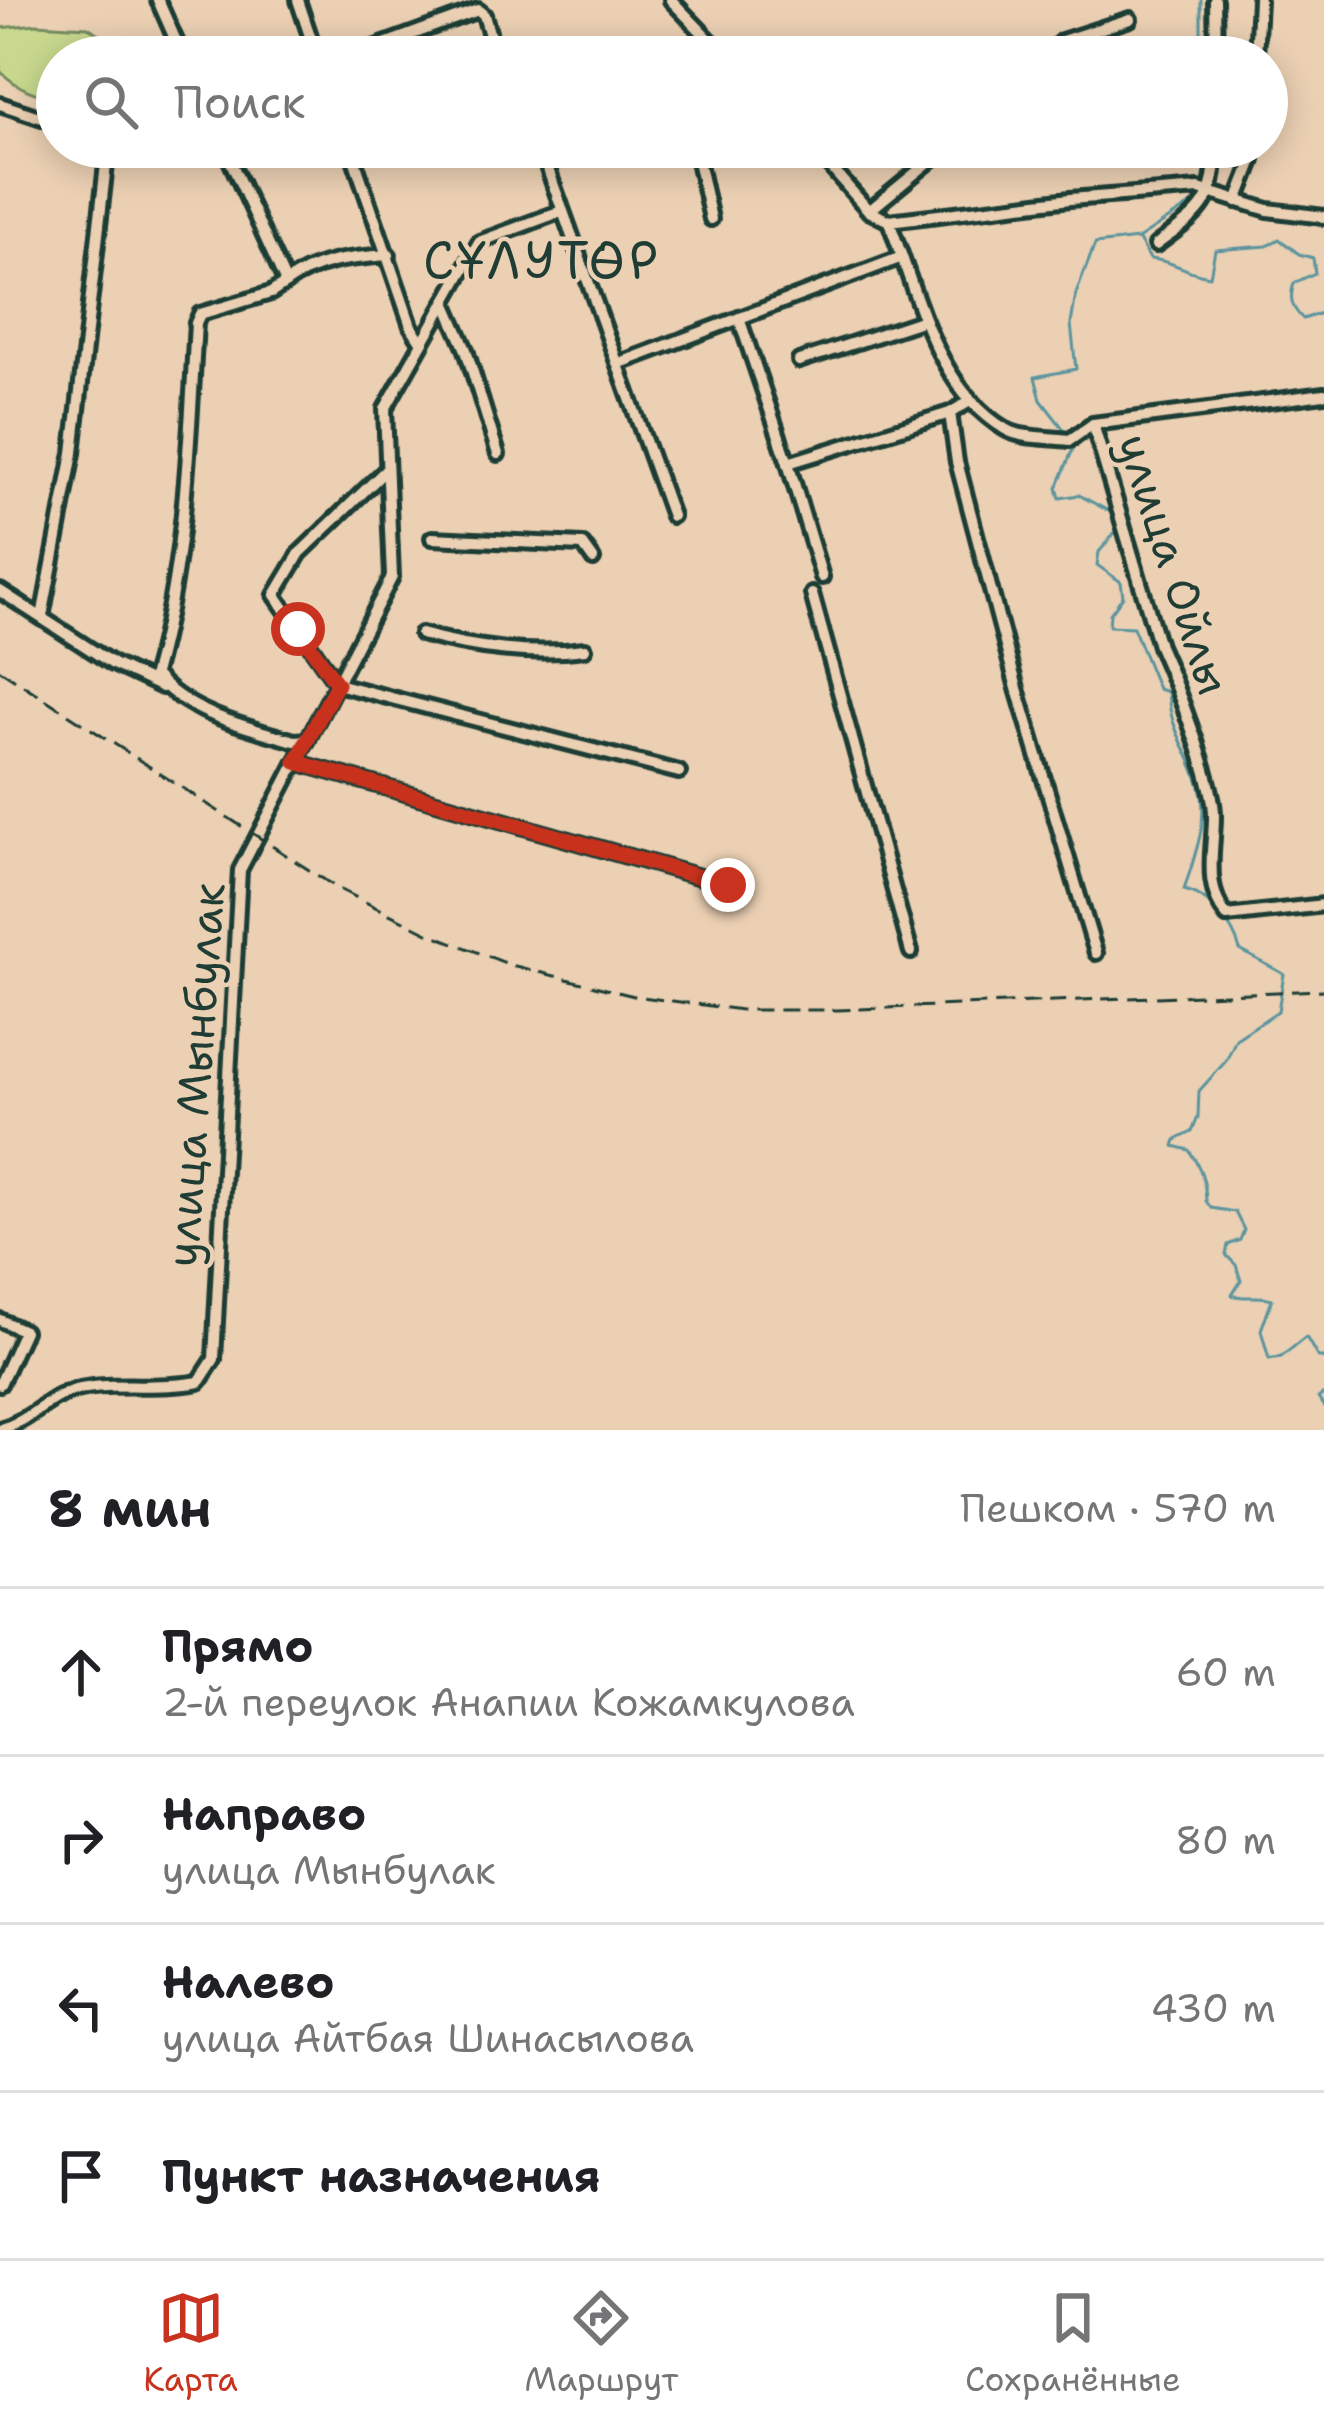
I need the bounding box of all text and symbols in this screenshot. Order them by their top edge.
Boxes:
search box [36,36,1288,168]
icon: search [78,69,144,135]
text: Поиск [174,72,305,132]
district label: СҰЛУТӨР [423,226,661,294]
street label: улица Ойлы [1104,426,1244,702]
route start [271,602,325,656]
route end [701,858,755,912]
street label: улица Мынбулак [152,881,238,1269]
text: 8 мин [48,1474,212,1542]
text: Пешком · 570 m [960,1482,1276,1534]
text: Прямо [162,1616,313,1676]
icon: ahead [48,1639,114,1705]
text: 60 m [1176,1646,1276,1698]
text: 2-й переулок Анапии Кожамкулова [162,1676,855,1728]
text: Направо [162,1784,366,1844]
icon: right [48,1807,114,1873]
text: 80 m [1175,1814,1276,1866]
text: улица Мынбулак [162,1844,495,1896]
text: Налево [162,1952,335,2012]
icon: left [48,1975,114,2041]
text: 430 m [1151,1982,1276,2034]
text: улица Айтбая Шинасылова [162,2012,694,2064]
icon: arrive [48,2143,114,2209]
text: Пункт назначения [162,2146,601,2206]
tab: Карта [143,2285,238,2402]
tab: Маршрут [524,2285,678,2402]
tab: Сохранённые [965,2285,1181,2402]

